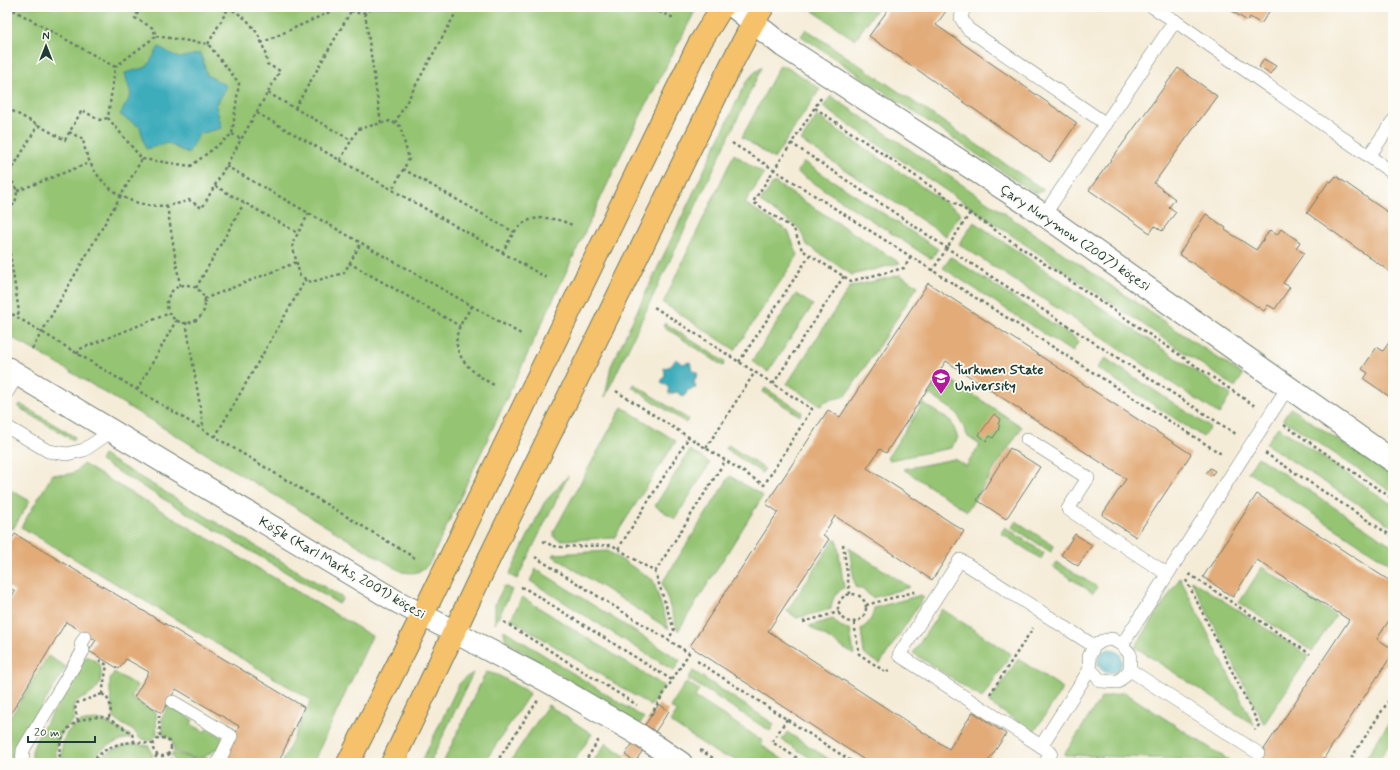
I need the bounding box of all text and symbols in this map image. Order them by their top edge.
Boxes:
north arrow [26,26,66,66]
text: N [42,30,50,44]
street label: Çary Nurymow (2007) köçesi [996,181,1154,295]
place label: Turkmen State University [955,361,1044,395]
school or university icon: Turkmen State University [930,367,952,395]
street label: Köşk (Karl Marks, 2001) köçesi [255,513,429,623]
scale bar [28,718,95,744]
text: 20 m [34,725,60,741]

